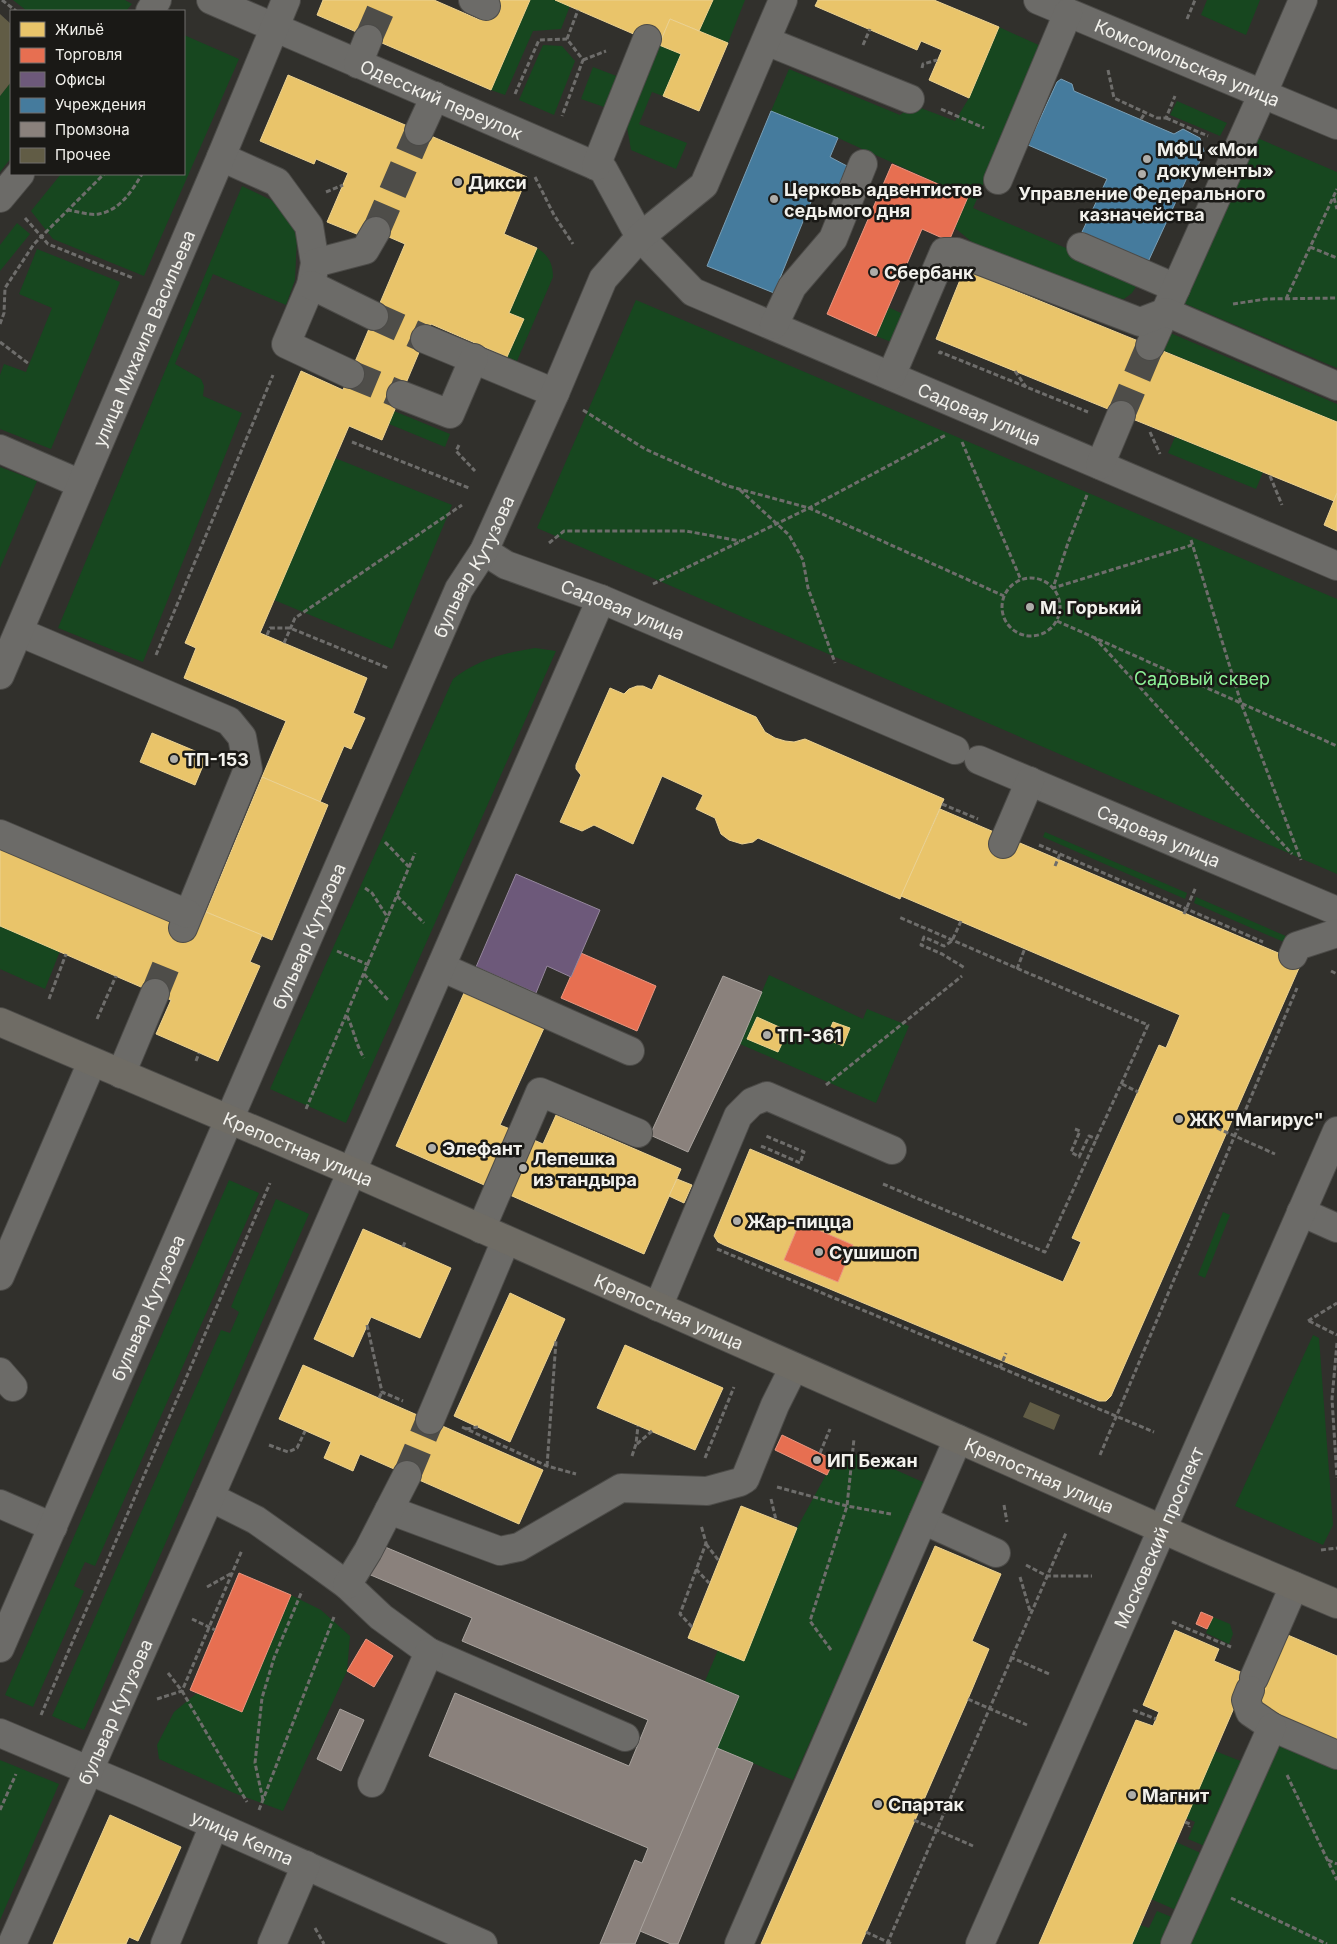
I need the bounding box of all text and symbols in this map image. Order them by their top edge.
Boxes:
legend [10,10,185,175]
street label: Комсомольская улица [1092,14,1283,110]
text: Жильё [55,20,104,39]
text: Торговля [55,45,122,64]
street label: Одесский переулок [357,55,526,144]
text: Офисы [55,70,105,89]
text: Учреждения [55,95,146,114]
text: Промзона [55,120,130,139]
place label: МФЦ «Мои документы» [1157,139,1274,181]
text: Прочее [55,145,111,164]
marker: МФЦ «Мои документы» [1141,153,1153,165]
marker: Управление Федерального казначейства [1136,168,1148,180]
place label: Дикси [468,172,527,193]
marker: Дикси [452,176,464,188]
place label: Церковь адвентистов седьмого дня [784,179,982,221]
place label: Управление Федерального казначейства [1018,183,1266,225]
marker: Церковь адвентистов седьмого дня [768,193,780,205]
street label: улица Михаила Васильева [88,227,199,450]
place label: Сбербанк [884,262,974,283]
marker: Сбербанк [868,266,880,278]
street label: Садовая улица [915,378,1044,449]
street label: бульвар Кутузова [429,492,518,641]
street label: Садовая улица [558,575,688,644]
place label: М. Горький [1040,597,1141,618]
marker: М. Горький [1024,601,1036,613]
park label: Садовый сквер [1134,668,1270,689]
place label: ТП-153 [184,749,249,770]
marker: ТП-153 [168,753,180,765]
street label: Садовая улица [1094,800,1224,871]
street label: бульвар Кутузова [268,860,349,1012]
place label: ТП-361 [777,1025,842,1046]
marker: ТП-361 [761,1029,773,1041]
street label: Крепостная улица [220,1107,376,1190]
place label: ЖК "Магирус" [1189,1109,1324,1130]
marker: ЖК "Магирус" [1173,1113,1185,1125]
place label: Элефант [442,1138,522,1159]
marker: Элефант [426,1142,438,1154]
place label: Лепешка из тандыра [533,1148,637,1190]
marker: Лепешка из тандыра [517,1162,529,1174]
place label: Жар-пицца [747,1211,852,1232]
marker: Жар-пицца [731,1215,743,1227]
street label: бульвар Кутузова [107,1231,188,1384]
place label: Сушишоп [829,1242,918,1263]
marker: Сушишоп [813,1246,825,1258]
street label: Крепостная улица [591,1269,747,1354]
street label: Крепостная улица [962,1433,1117,1517]
street label: Московский проспект [1109,1443,1208,1631]
place label: ИП Бежан [827,1450,918,1471]
marker: ИП Бежан [811,1454,823,1466]
street label: бульвар Кутузова [73,1636,156,1788]
place label: Магнит [1142,1785,1209,1806]
marker: Магнит [1126,1789,1138,1801]
place label: Спартак [888,1794,965,1815]
marker: Спартак [872,1798,884,1810]
street label: улица Кеппа [188,1806,297,1869]

